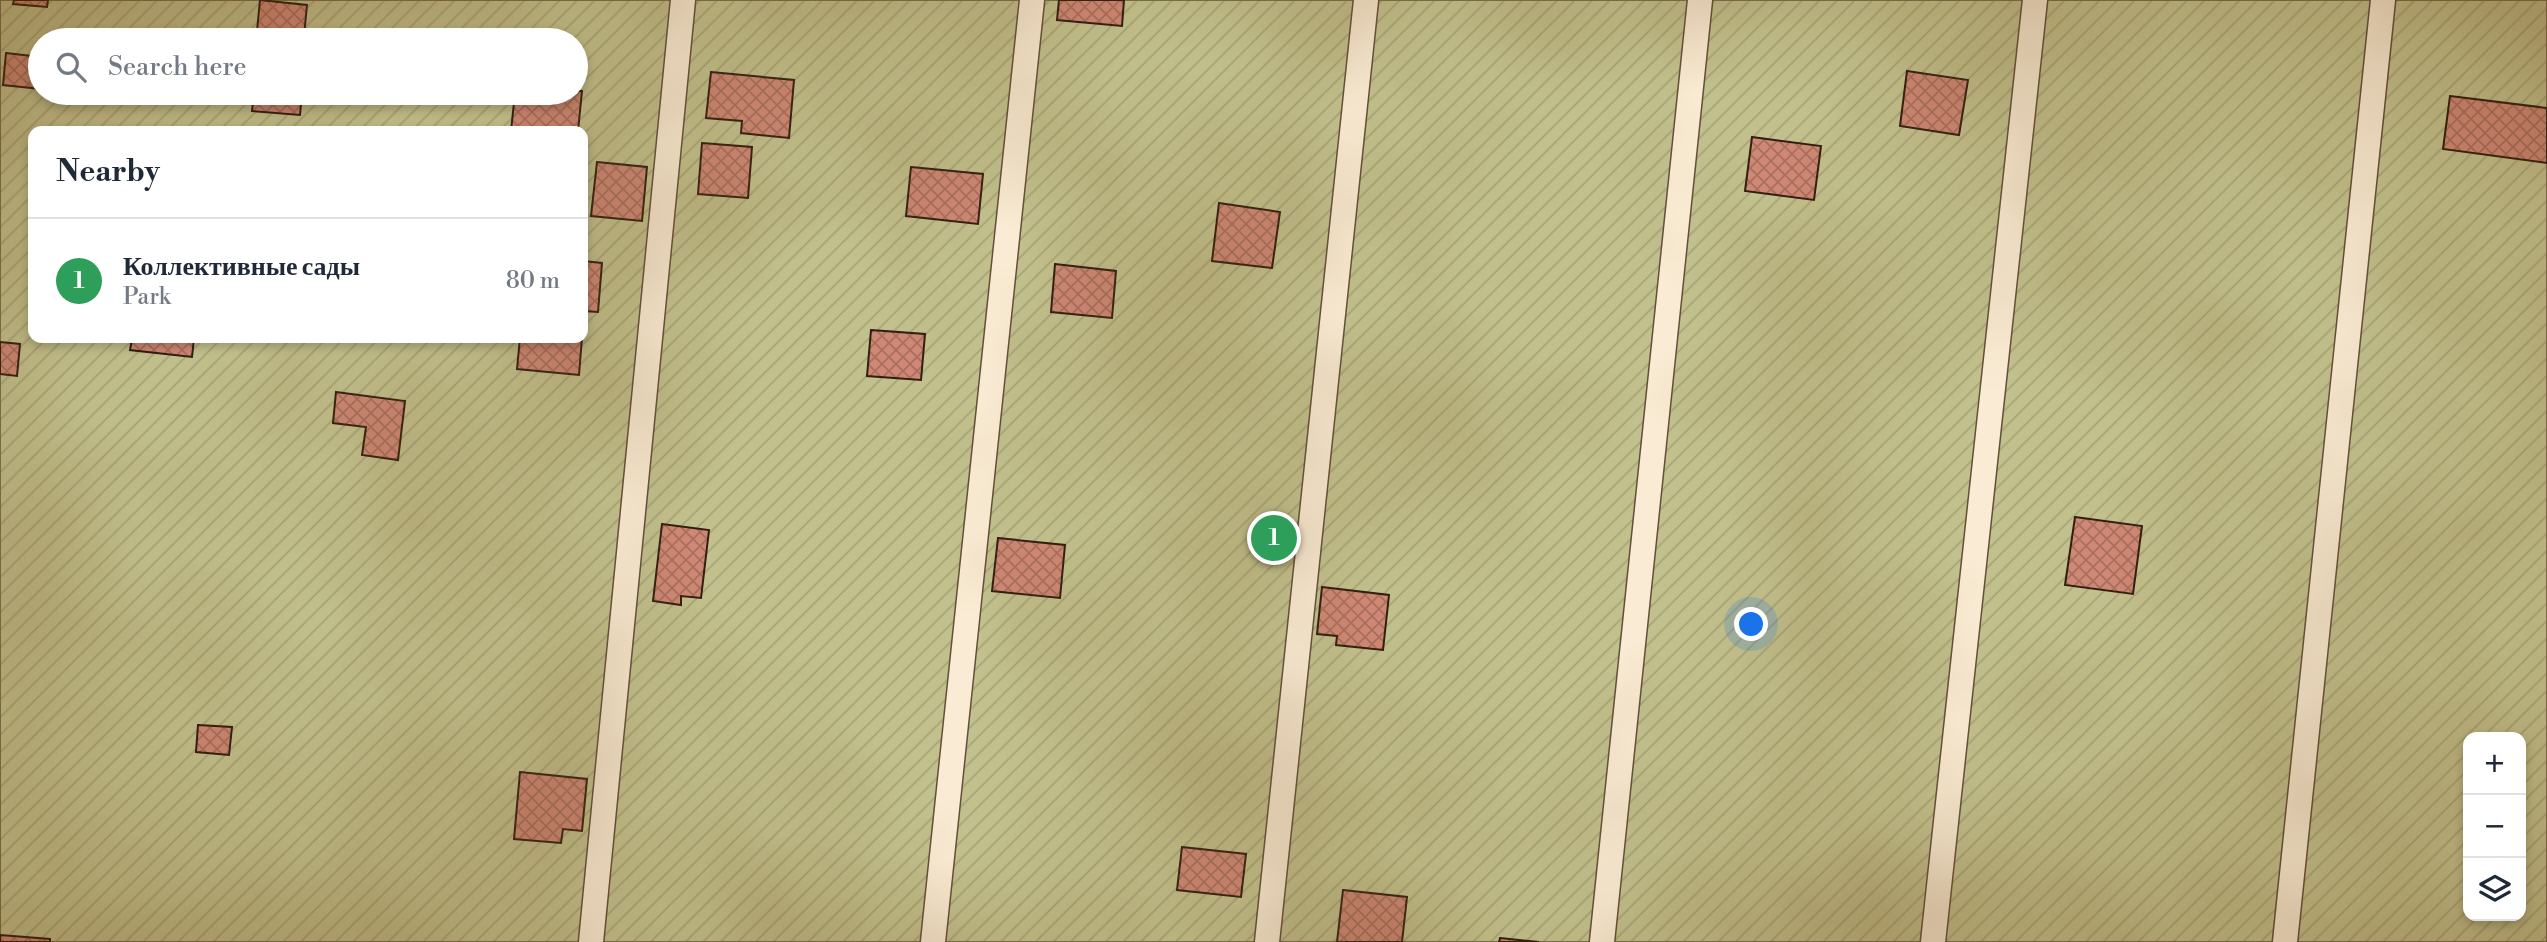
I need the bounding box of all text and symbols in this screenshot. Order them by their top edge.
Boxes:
search box [28,28,588,105]
icon: search [52,48,90,86]
text: Search here [108,51,247,83]
text: Nearby [56,153,160,191]
text: Коллективные сады [123,251,360,283]
text: 1 [73,267,85,295]
text: 80 m [506,267,560,295]
text: Park [123,283,171,311]
pin: 1 [1251,512,1297,564]
your location [1734,607,1768,641]
map controls [2463,732,2526,921]
button: + [2463,732,2526,795]
button: − [2463,795,2526,858]
button: layers [2463,858,2526,921]

